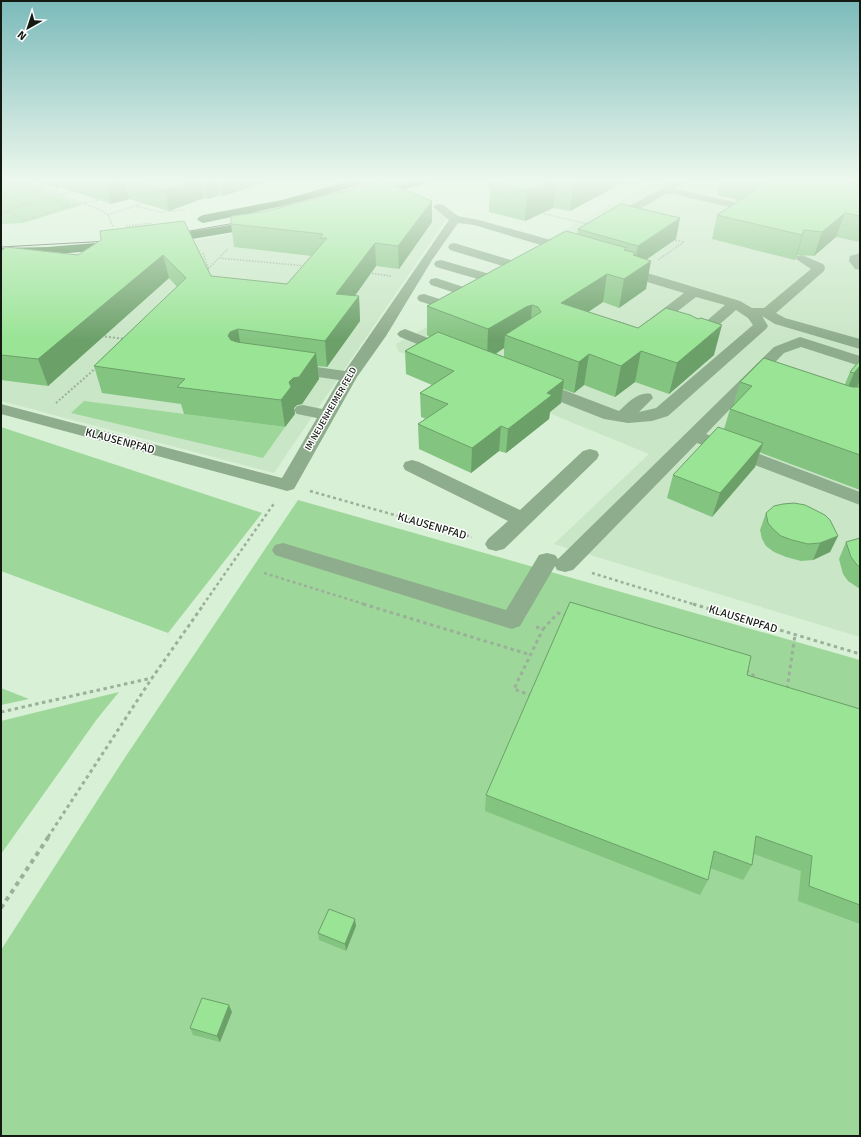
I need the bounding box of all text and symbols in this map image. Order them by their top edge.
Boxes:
north arrow [8,8,48,48]
text: N [15,28,29,43]
street label: IM NEUENHEIMER FELD [303,365,359,453]
street label: KLAUSENPFAD [84,426,156,456]
street label: KLAUSENPFAD [396,510,468,542]
street label: KLAUSENPFAD [707,602,779,636]

